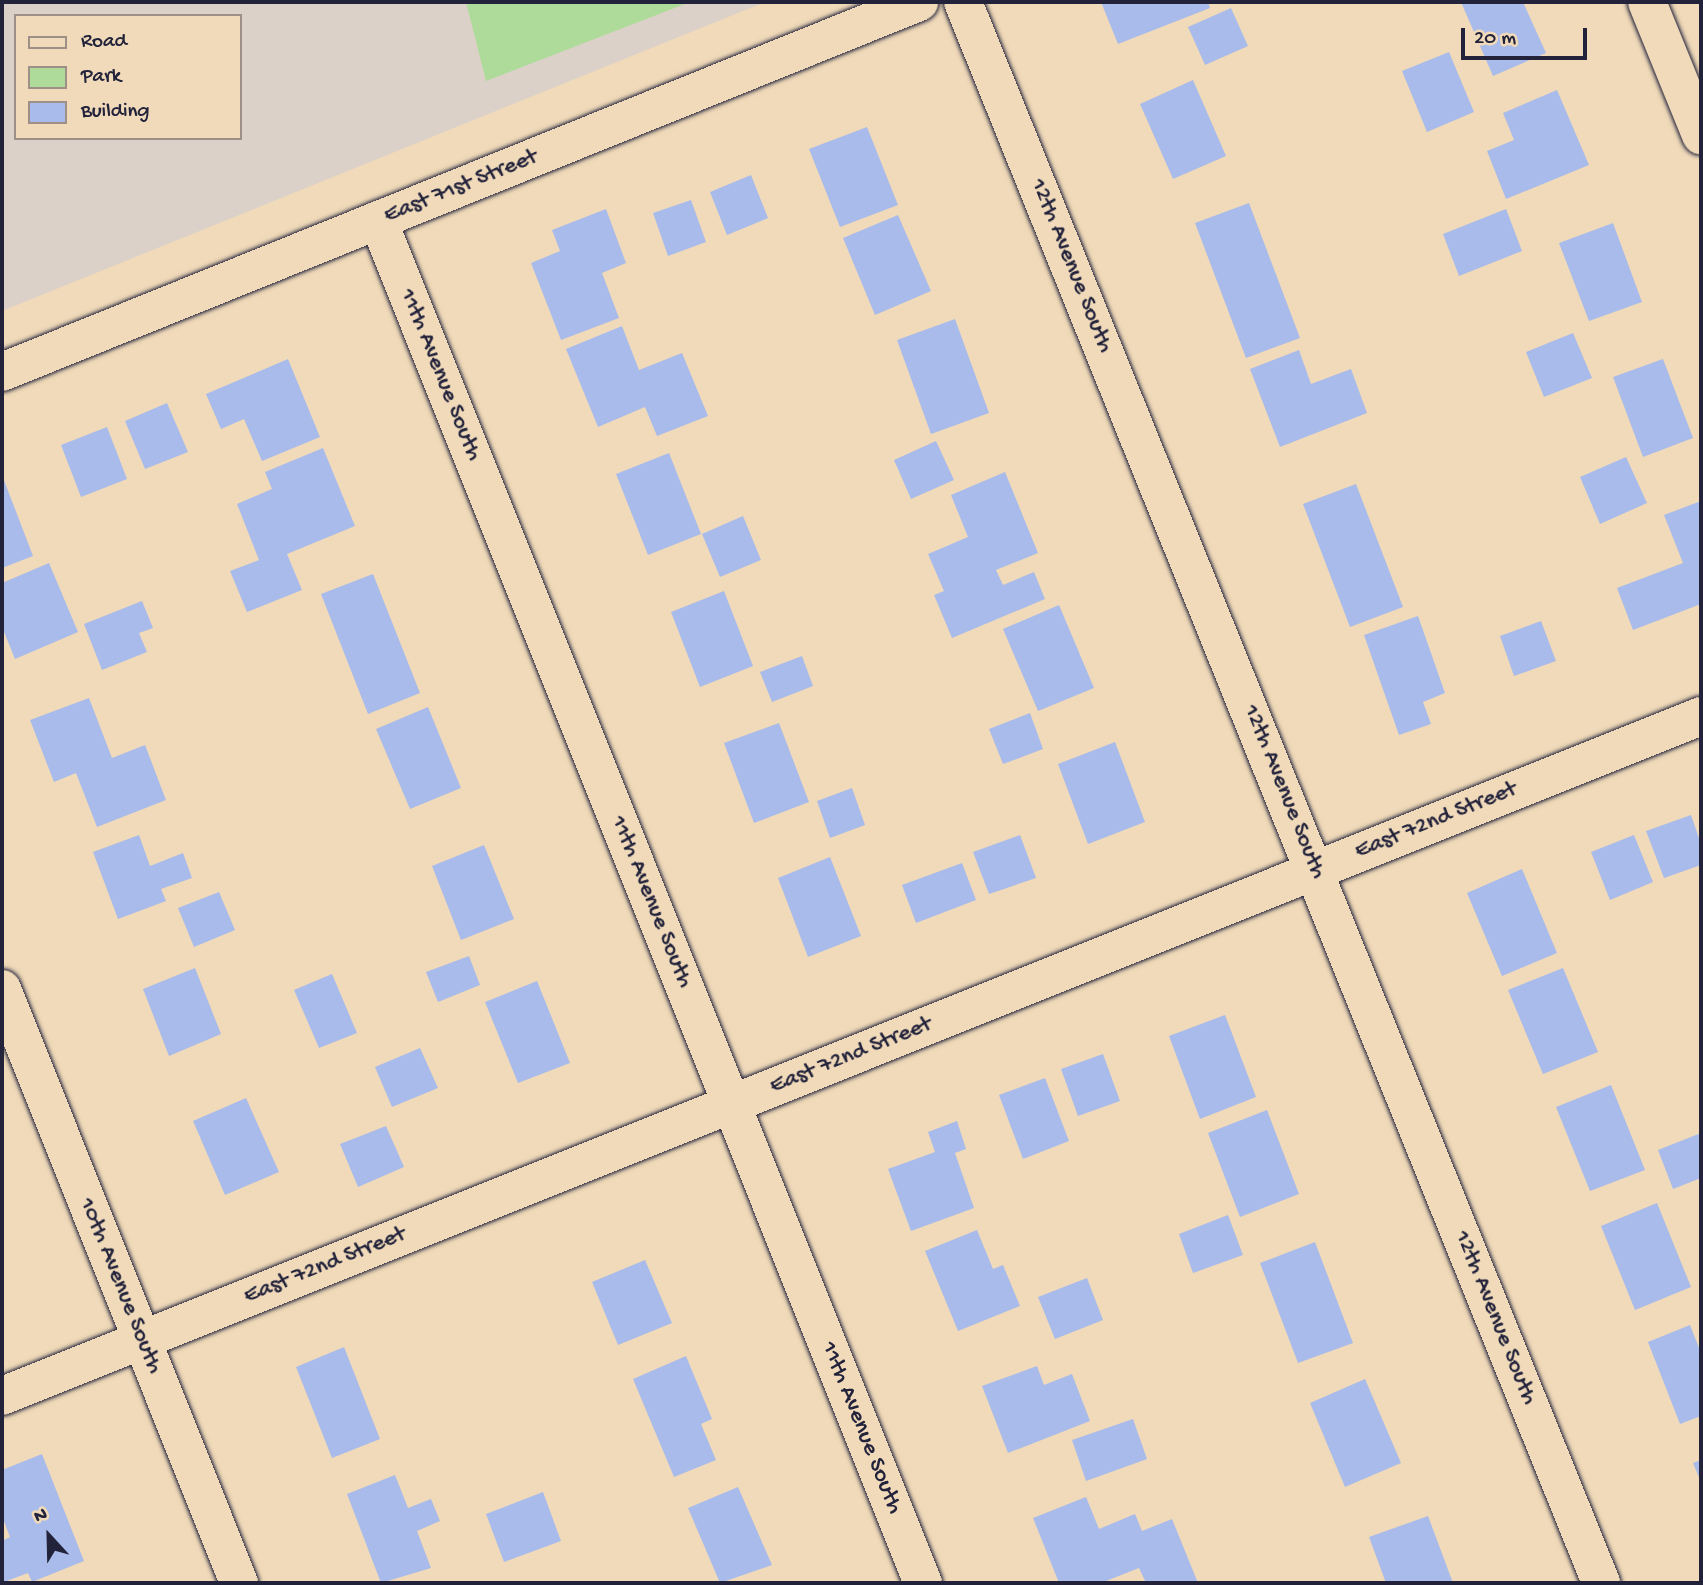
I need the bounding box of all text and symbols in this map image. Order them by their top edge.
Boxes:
legend [14,14,242,140]
scale bar [1465,14,1591,58]
text: 20 m [1474,27,1516,52]
text: Road [81,30,127,55]
text: Park [81,65,121,90]
text: Building [81,100,150,125]
street label: East 71st Street [380,143,542,231]
street label: 12th Avenue South [1023,175,1119,357]
street label: 11th Avenue South [392,285,488,465]
street label: 12th Avenue South [1236,701,1332,883]
street label: East 72nd Street [1351,775,1521,867]
street label: 11th Avenue South [603,812,699,992]
street label: East 72nd Street [766,1010,936,1102]
street label: 10th Avenue South [72,1194,168,1378]
street label: East 72nd Street [240,1220,410,1312]
street label: 12th Avenue South [1447,1227,1543,1409]
street label: 11th Avenue South [813,1338,909,1518]
north arrow [14,1501,84,1571]
text: N [31,1503,51,1529]

